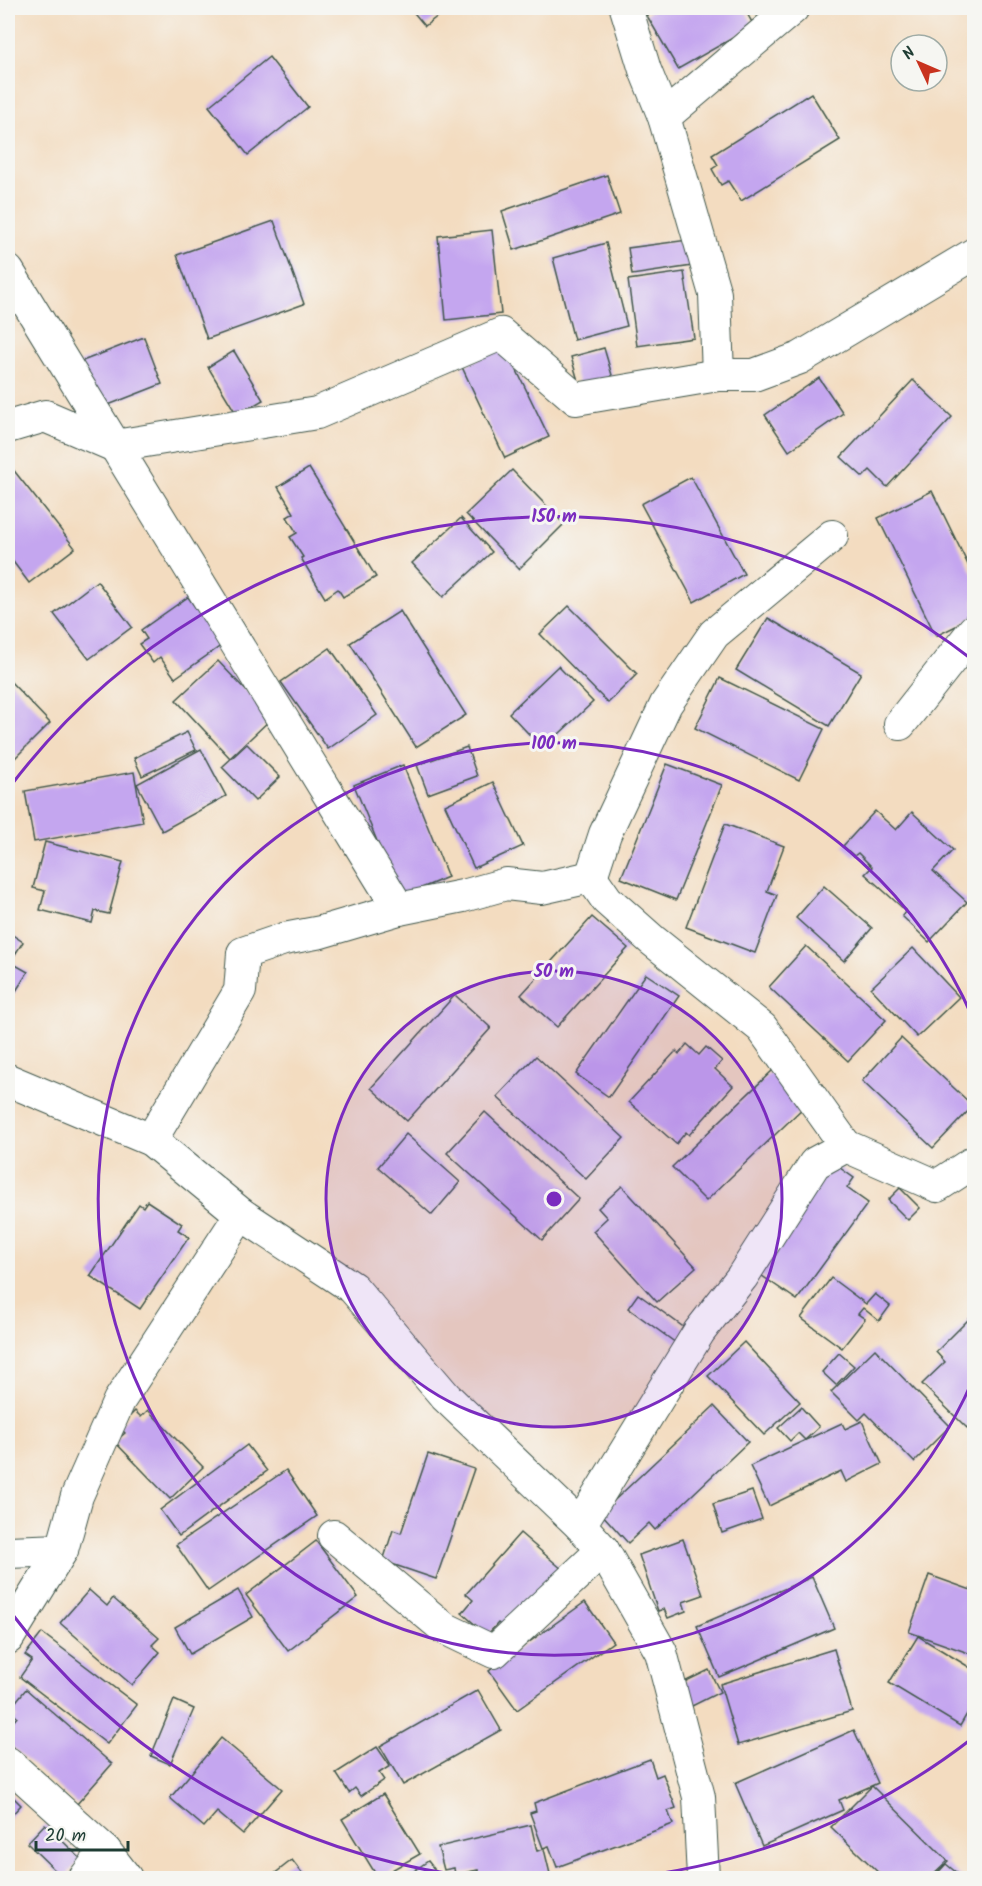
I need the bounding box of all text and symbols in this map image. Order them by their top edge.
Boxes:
north arrow [889,33,949,93]
text: N [897,41,922,66]
text: 150 m [531,503,577,532]
text: 100 m [531,730,577,759]
text: 50 m [533,958,574,987]
centre of rings [544,1189,564,1209]
scale bar [36,1814,128,1852]
text: 20 m [45,1822,86,1851]

